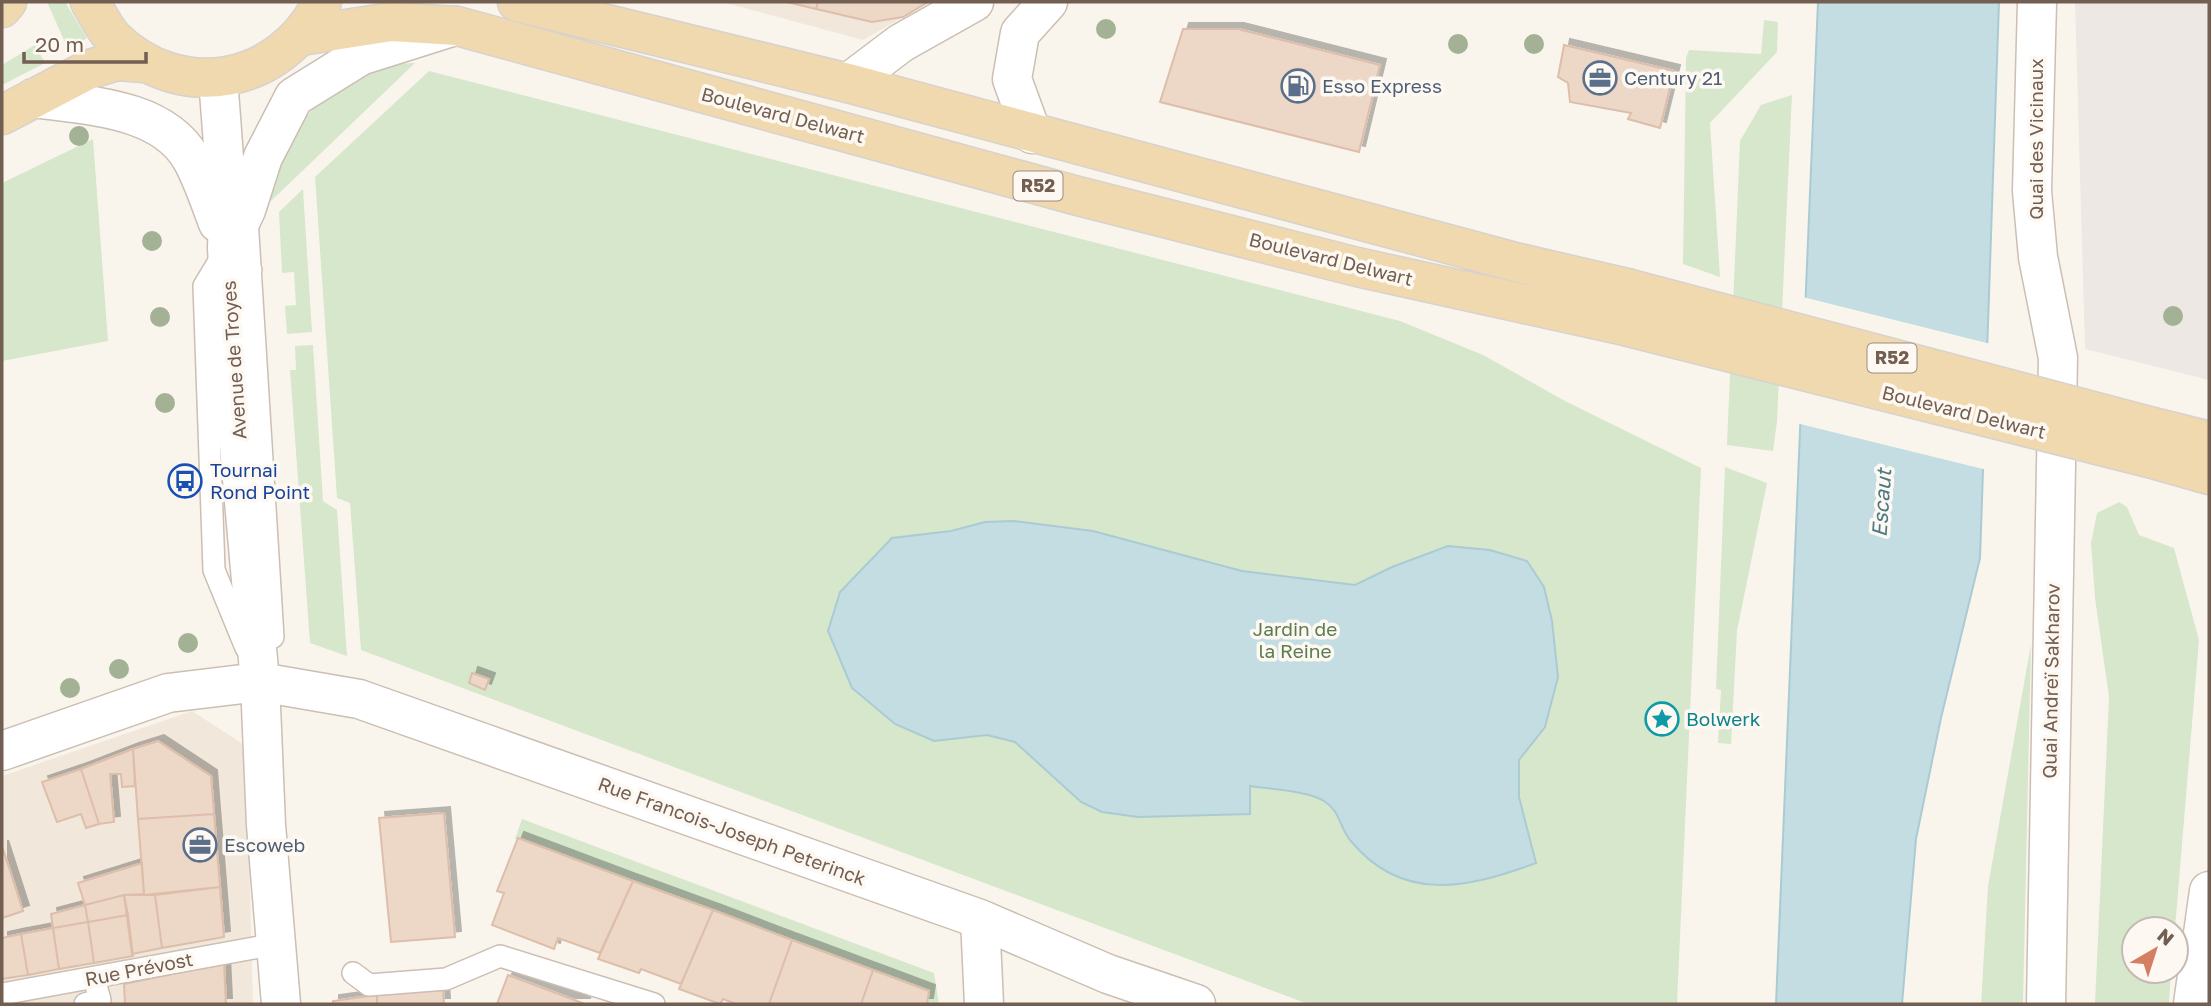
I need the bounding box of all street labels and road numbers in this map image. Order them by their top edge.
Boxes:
street label: Quai des Vicinaux [2024,58,2047,220]
street label: Boulevard Delwart [699,82,867,147]
road number: R52 [1014,172,1062,201]
street label: Boulevard Delwart [1247,227,1415,290]
street label: Avenue de Troyes [216,280,251,440]
road number: R52 [1868,344,1916,372]
street label: Boulevard Delwart [1880,380,2048,443]
street label: Quai Andreï Sakharov [2037,583,2064,779]
street label: Rue Francois-Joseph Peterinck [595,771,869,890]
street label: Rue Prévost [83,947,195,990]

